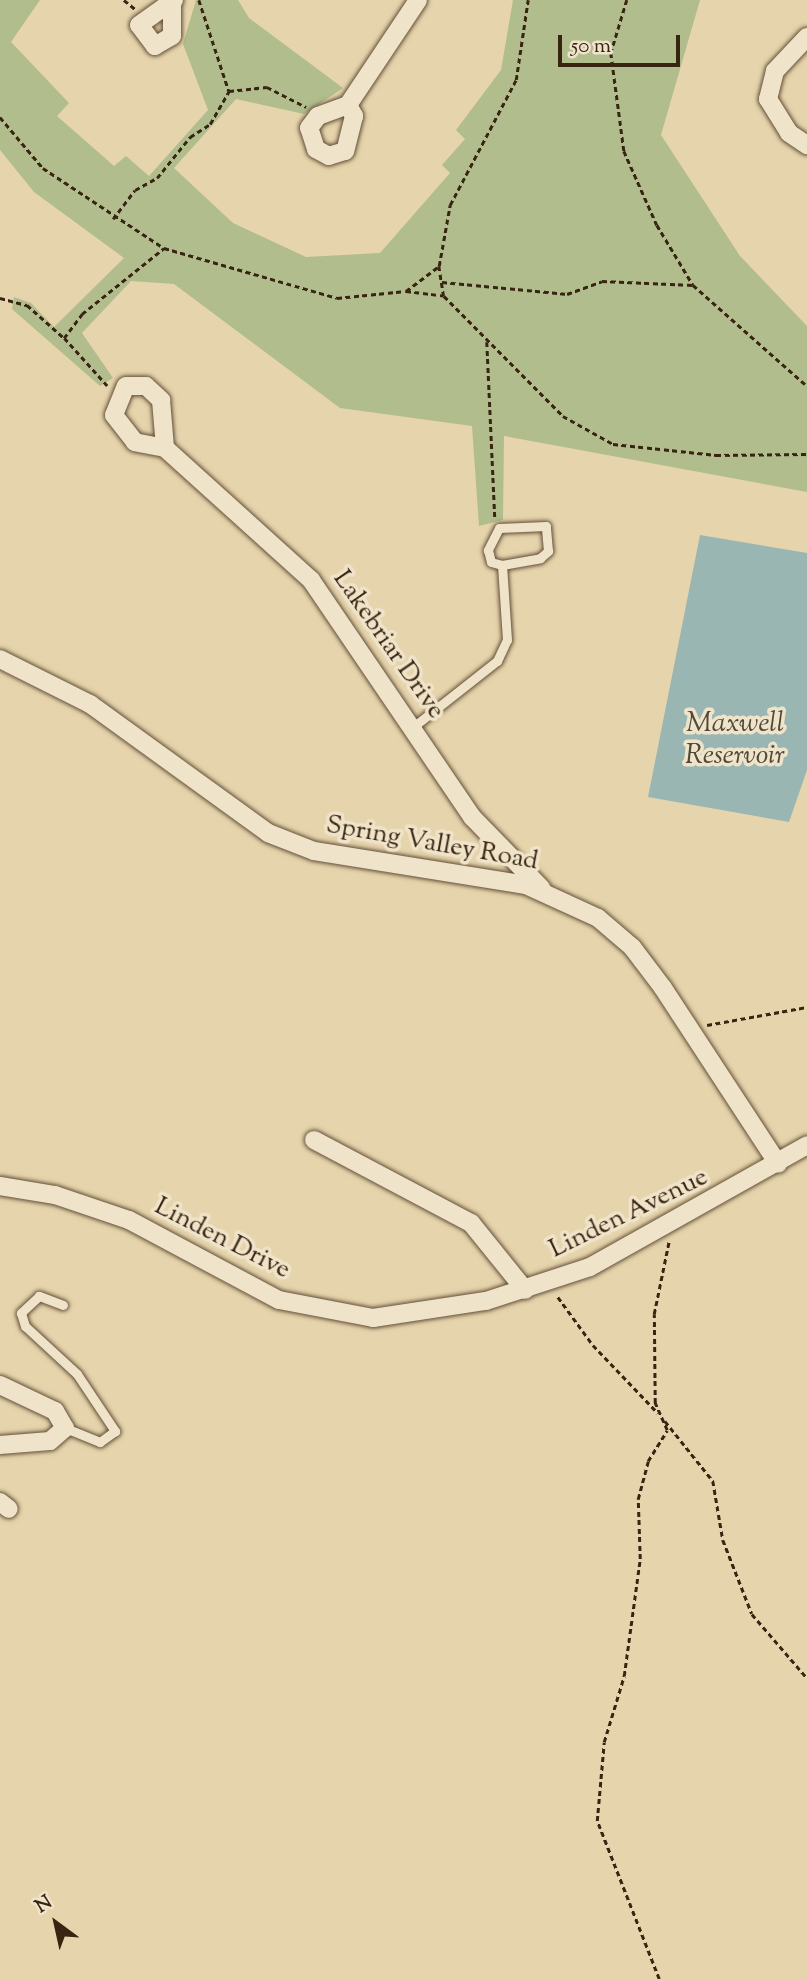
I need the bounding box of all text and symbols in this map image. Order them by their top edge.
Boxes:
scale bar [562,21,684,65]
text: 50 m [571,32,611,62]
street label: Lakebriar Drive [325,565,451,725]
water label: Maxwell Reservoir [685,707,785,773]
street label: Spring Valley Road [324,810,540,878]
street label: Linden Avenue [545,1162,713,1266]
street label: Linden Drive [149,1191,295,1287]
north arrow [21,1888,91,1958]
text: N [31,1890,58,1920]

